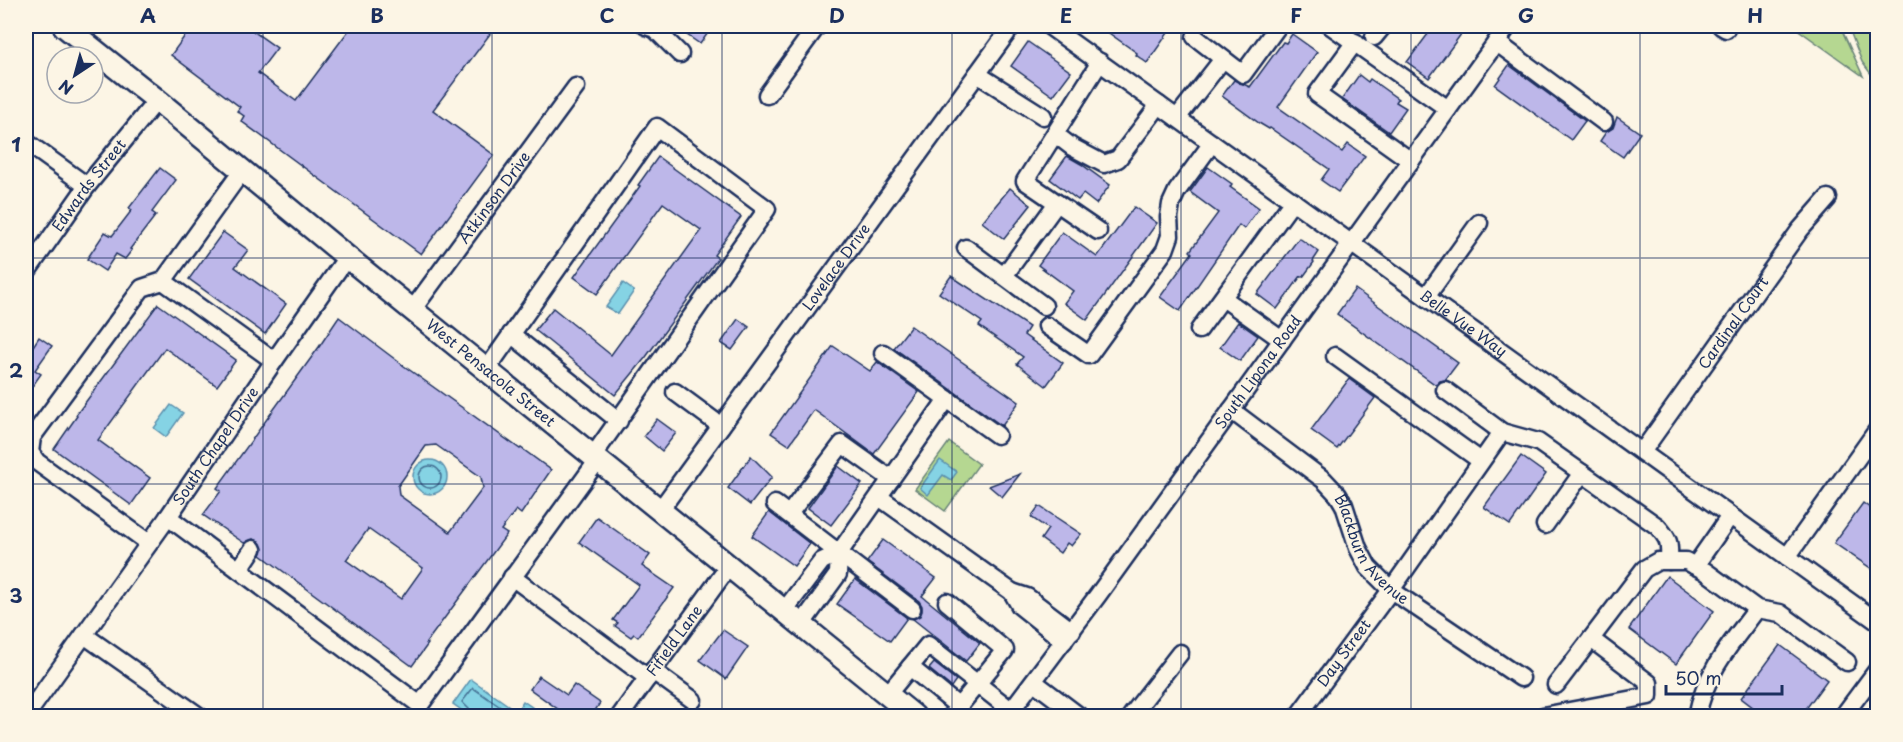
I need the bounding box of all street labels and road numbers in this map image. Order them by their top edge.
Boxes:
street label: Edwards Street [46,133,131,236]
street label: Atkinson Drive [452,146,535,248]
street label: Lovelace Drive [796,218,875,315]
street label: Cardinal Court [1691,271,1773,373]
street label: Belle Vue Way [1415,283,1512,362]
street label: South Lipona Road [1208,310,1306,433]
street label: West Pensacola Street [422,313,561,432]
street label: South Chapel Drive [166,381,263,509]
street label: Blackburn Avenue [1330,489,1414,609]
street label: Fifield Lane [640,599,707,680]
street label: Day Street [1310,614,1376,691]

